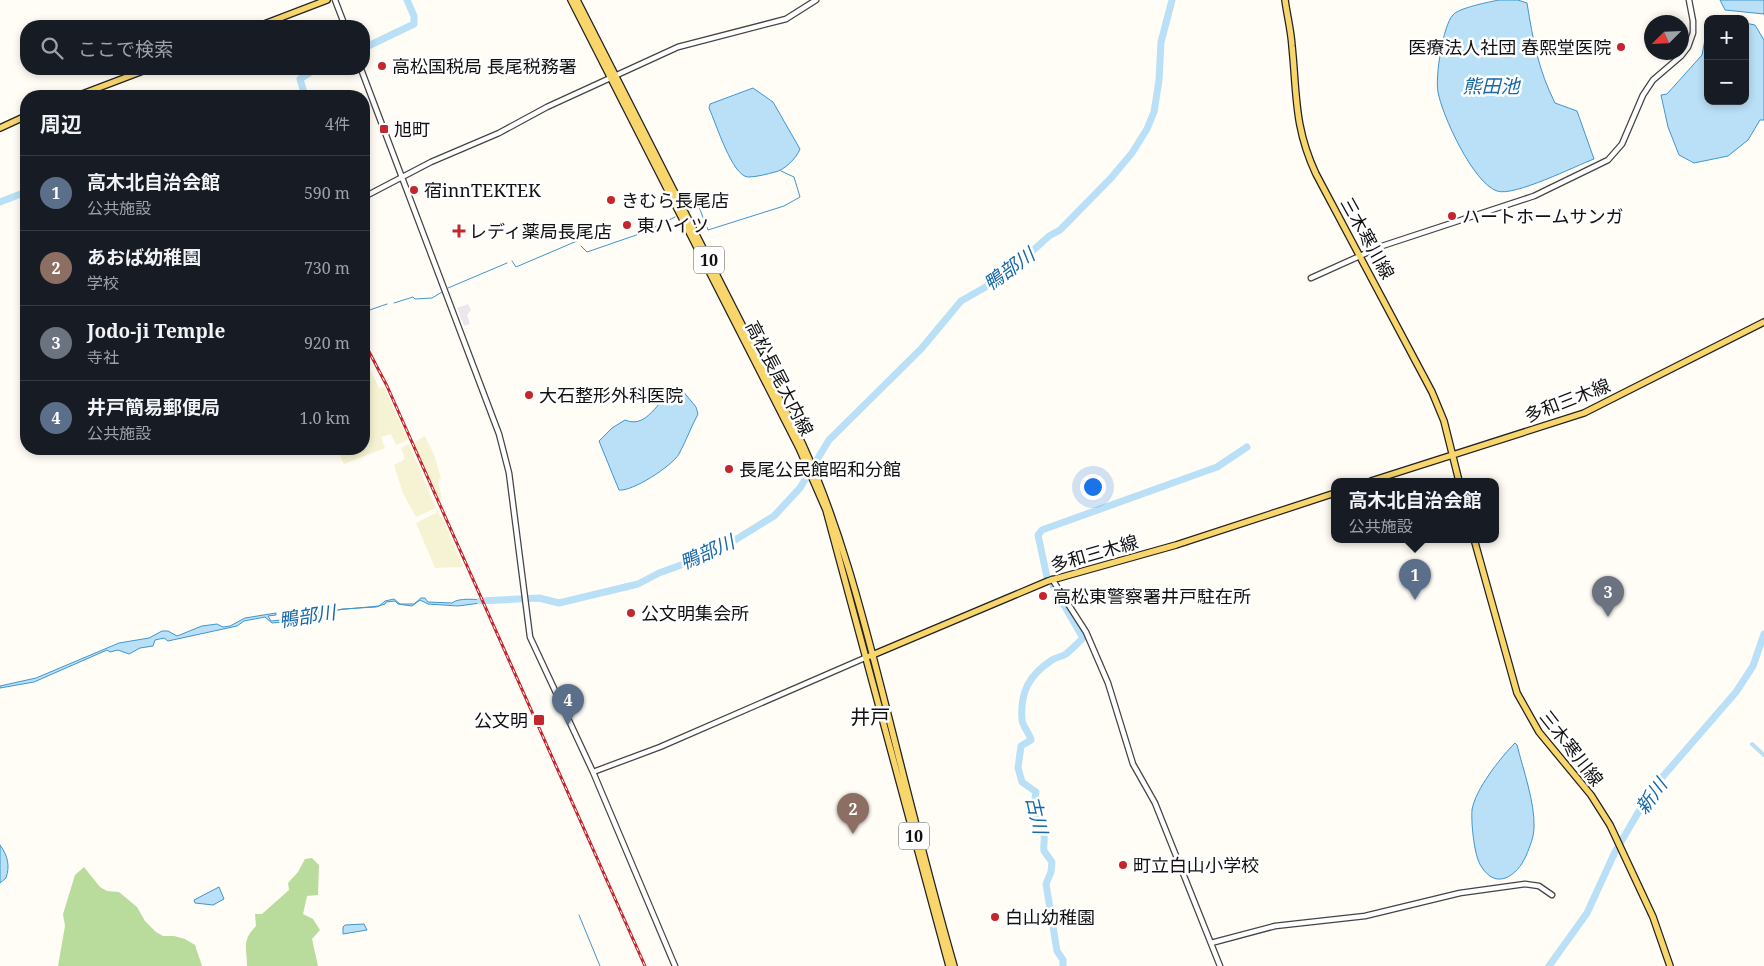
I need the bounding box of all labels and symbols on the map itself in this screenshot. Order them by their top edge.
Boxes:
north arrow [1644,15,1689,60]
place label: 医療法人社団 春熙堂医院 [1408,35,1611,59]
marker: 医療法人社団 春熙堂医院 [1615,41,1627,53]
place label: 高松国税局 長尾税務署 [392,54,577,78]
marker: 高松国税局 長尾税務署 [376,60,388,72]
water label: 熊田池 [1462,73,1521,99]
place label: 旭町 [394,117,430,141]
marker: 旭町 [378,123,390,135]
place label: 宿innTEKTEK [424,178,541,202]
marker: 宿innTEKTEK [408,184,420,196]
place label: きむら長尾店 [621,188,729,212]
street label: 三木寒川線 [1336,193,1400,283]
marker: きむら長尾店 [605,194,617,206]
place label: ハートホームサンガ [1462,204,1623,228]
marker: ハートホームサンガ [1446,210,1458,222]
place label: 東ハイツ [637,213,709,237]
place label: レディ薬局長尾店 [469,219,612,243]
marker: 東ハイツ [621,219,633,231]
marker: レディ薬局長尾店 [453,225,465,237]
water label: 鴨部川 [978,241,1041,296]
road number: 10 [694,246,724,274]
street label: 高松長尾大内線 [741,316,819,440]
street label: 多和三木線 [1521,373,1613,427]
place label: 大石整形外科医院 [539,383,683,407]
marker: 大石整形外科医院 [523,389,535,401]
place label: 長尾公民館昭和分館 [739,457,901,481]
marker: 長尾公民館昭和分館 [723,463,735,475]
your location [1080,474,1106,500]
water label: 鴨部川 [676,528,740,575]
street label: 多和三木線 [1047,529,1141,577]
pin: 1 [1399,559,1431,600]
pin: 3 [1592,576,1624,617]
place label: 高松東警察署井戸駐在所 [1053,584,1251,608]
marker: 高松東警察署井戸駐在所 [1037,590,1049,602]
water label: 鴨部川 [277,598,339,633]
place label: 公文明集会所 [641,601,749,625]
marker: 公文明集会所 [625,607,637,619]
pin: 4 [552,684,584,725]
district label: 井戸 [850,703,890,730]
street label: 三木寒川線 [1535,705,1609,791]
place label: 公文明 [474,708,528,732]
marker: 公文明 [532,713,546,727]
water label: 新川 [1629,771,1674,819]
pin: 2 [837,793,869,834]
water label: 古川 [1020,794,1054,838]
road number: 10 [899,822,929,849]
place label: 町立白山小学校 [1133,853,1259,877]
marker: 町立白山小学校 [1117,859,1129,871]
place label: 白山幼稚園 [1005,905,1095,929]
marker: 白山幼稚園 [989,911,1001,923]

